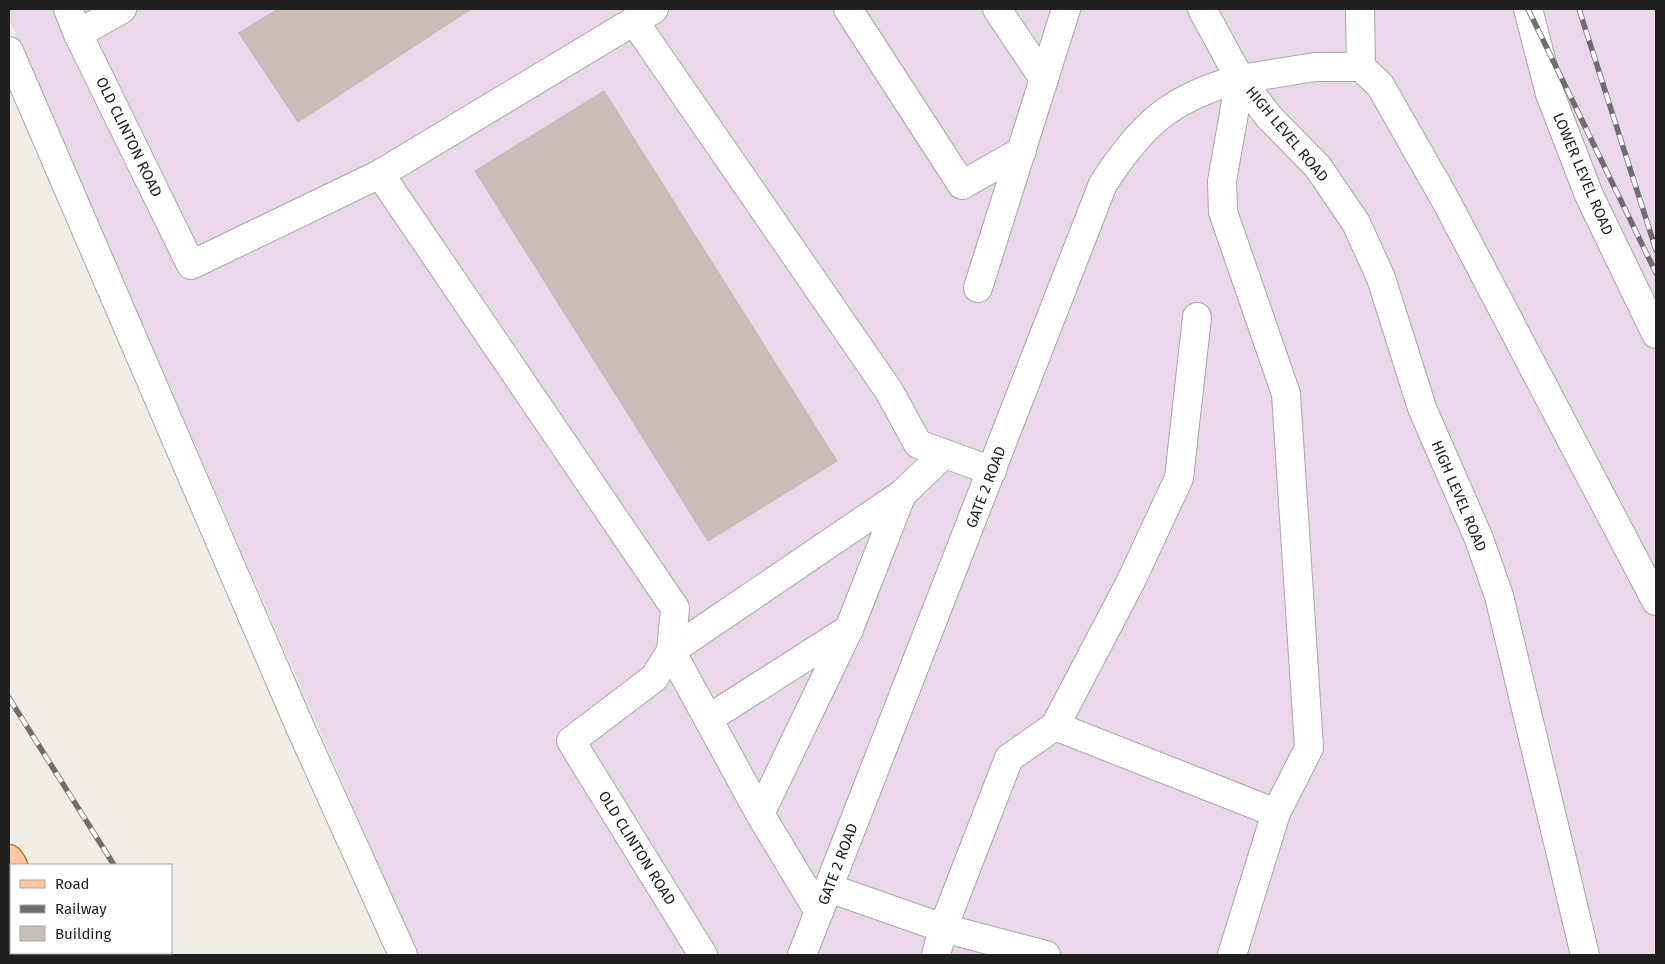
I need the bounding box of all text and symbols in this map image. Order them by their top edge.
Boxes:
street label: OLD CLINTON ROAD [92,74,166,200]
street label: HIGH LEVEL ROAD [1242,83,1332,185]
street label: LOWER LEVEL ROAD [1549,110,1617,238]
street label: HIGH LEVEL ROAD [1427,438,1491,554]
street label: GATE 2 ROAD [962,444,1010,530]
street label: OLD CLINTON ROAD [595,788,679,908]
street label: GATE 2 ROAD [814,821,862,907]
legend [10,864,172,954]
text: Road [55,875,90,893]
text: Railway [55,900,107,918]
text: Building [55,925,111,943]

